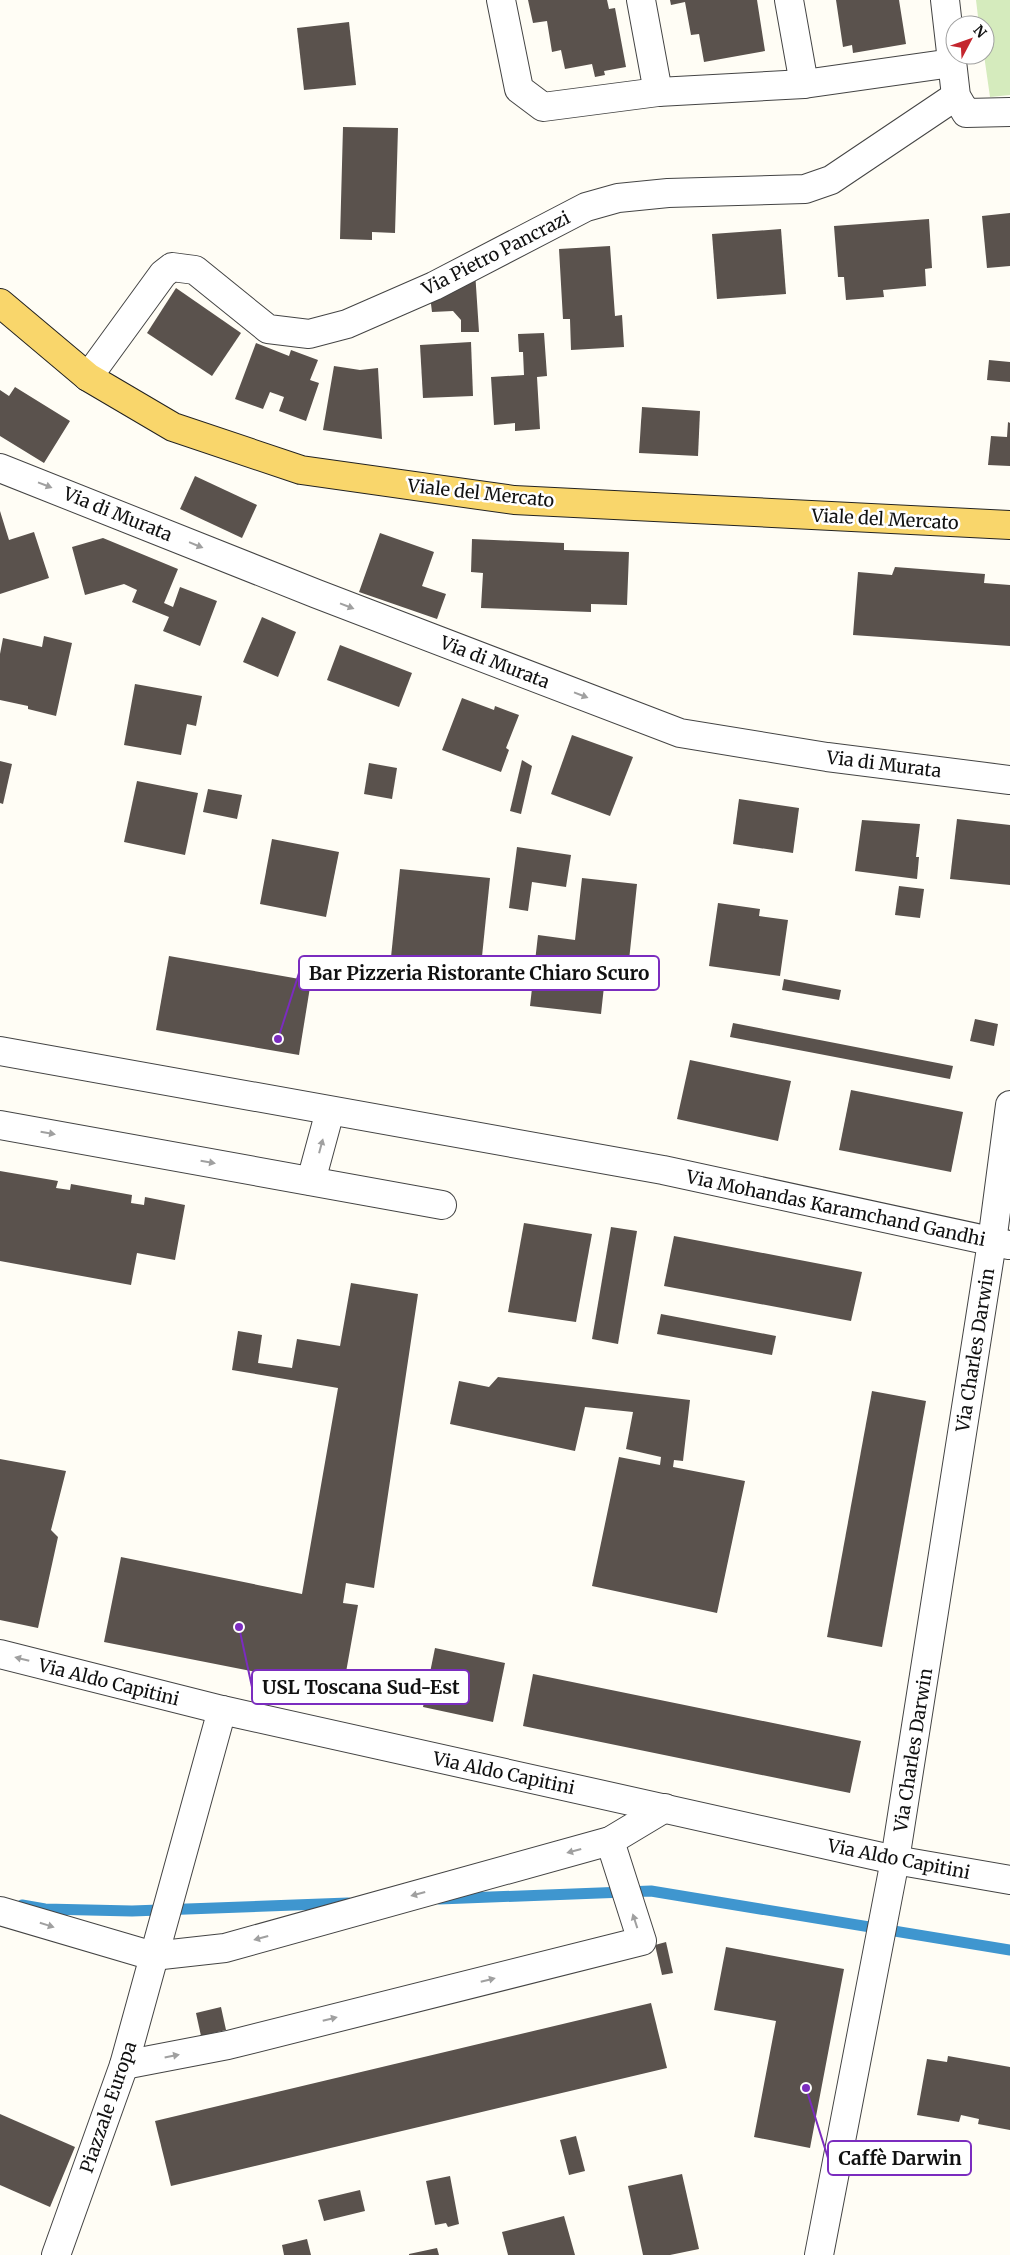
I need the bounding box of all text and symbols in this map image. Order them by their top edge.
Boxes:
north arrow [945,15,995,65]
text: N [969,21,990,42]
street label: Via Pietro Pancrazi [417,206,574,301]
street label: Viale del Mercato [406,474,555,512]
street label: Via di Murata [59,481,176,546]
one-way arrow [38,482,53,490]
street label: Viale del Mercato [810,504,959,534]
one-way arrow [189,542,204,550]
one-way arrow [340,602,355,610]
street label: Via di Murata [436,630,553,694]
one-way arrow [574,691,589,699]
street label: Via di Murata [824,745,943,782]
callout: Bar Pizzeria Ristorante Chiaro Scuro [299,956,659,990]
text: Bar Pizzeria Ristorante Chiaro Scuro [309,961,649,985]
one-way arrow [40,1130,56,1138]
one-way arrow [317,1138,325,1154]
one-way arrow [200,1158,216,1166]
street label: Via Mohandas Karamchand Gandhi [683,1165,988,1251]
street label: Via Charles Darwin [951,1266,999,1435]
street label: Via Aldo Capitini [35,1653,182,1711]
one-way arrow [14,1655,29,1663]
street label: Via Charles Darwin [889,1666,937,1835]
callout: USL Toscana Sud-Est [252,1670,469,1704]
text: USL Toscana Sud-Est [262,1675,460,1699]
street label: Via Aldo Capitini [430,1747,577,1799]
street label: Via Aldo Capitini [825,1834,972,1884]
one-way arrow [567,1847,582,1855]
one-way arrow [410,1891,425,1899]
one-way arrow [631,1913,639,1928]
one-way arrow [39,1921,54,1929]
one-way arrow [253,1934,268,1942]
one-way arrow [481,1976,496,1984]
one-way arrow [323,2015,338,2023]
street label: Piazzale Europa [75,2038,141,2176]
one-way arrow [165,2052,180,2060]
callout: Caffè Darwin [828,2141,971,2175]
text: Caffè Darwin [838,2146,962,2170]

